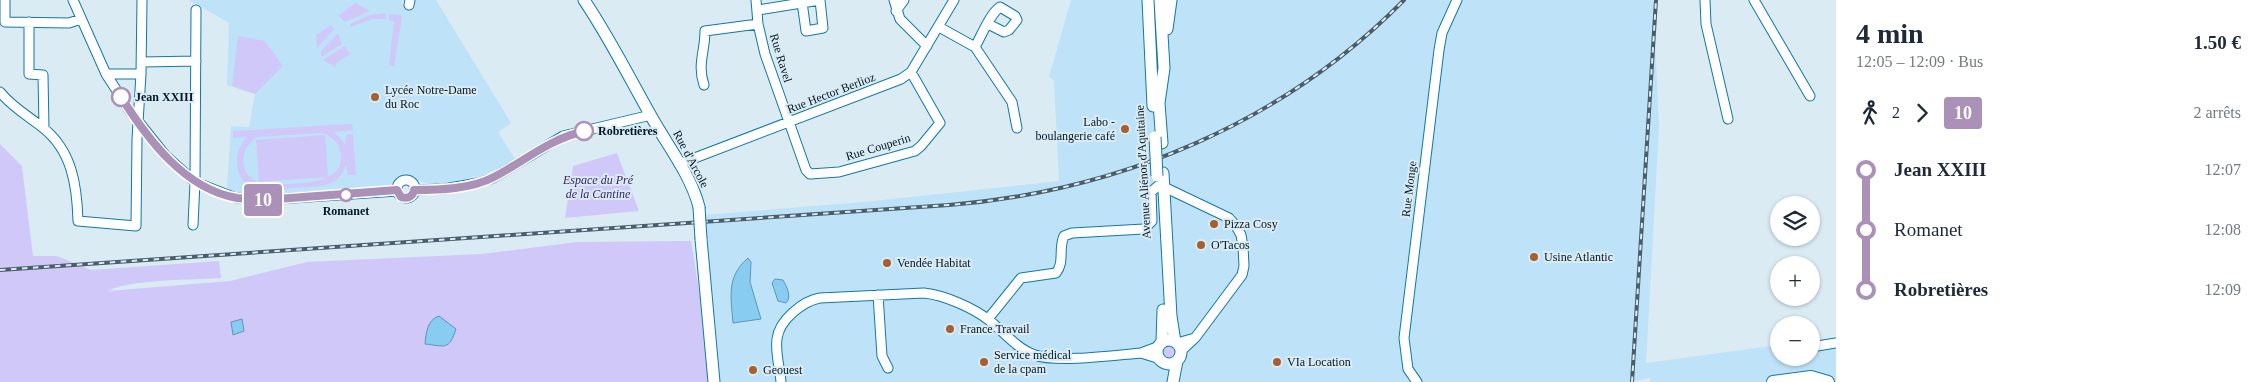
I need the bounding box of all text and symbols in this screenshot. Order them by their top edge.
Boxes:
text: 4 min [1856,18,1924,49]
street label: Rue Ravel [767,32,795,85]
text: 1.50 € [2194,32,2241,53]
text: 12:05 – 12:09 · Bus [1856,53,1983,70]
street label: Rue Hector Berlioz [785,70,877,116]
place label: Lycée Notre-Dame du Roc [385,83,477,111]
marker: Jean XXIII [111,87,131,107]
place label: Jean XXIII [135,90,194,104]
marker: Lycée Notre-Dame du Roc [369,91,381,103]
icon: walk [1856,99,1884,127]
icon: forward [1908,99,1936,127]
text: 10 [1954,103,1972,123]
text: 2 [1892,104,1900,121]
text: 2 arrêts [2193,104,2241,121]
street label: Avenue Aliénor d'Aquitaine [1133,105,1153,239]
place label: Labo - boulangerie café [1035,115,1115,143]
marker: Robretières [574,121,594,141]
marker: Labo - boulangerie café [1119,123,1131,135]
place label: Robretières [598,124,658,138]
street label: Rue d'Arcole [670,128,712,190]
street label: Rue Couperin [844,131,912,163]
text: Jean XXIII [1894,159,1986,180]
street label: Rue Monge [1399,160,1419,218]
text: 12:07 [2205,161,2241,178]
park label: Espace du Pré de la Cantine [562,173,634,201]
line badge: 10 [240,184,286,216]
marker: Romanet [339,188,353,202]
text: 10 [254,190,272,210]
map controls [1770,196,1820,366]
button: layers [1770,196,1820,246]
place label: Romanet [323,204,369,218]
place label: Pizza Cosy [1224,217,1278,231]
marker: Pizza Cosy [1208,218,1220,230]
text: Romanet [1894,219,1963,240]
text: 12:08 [2205,221,2241,238]
place label: O'Tacos [1211,238,1250,252]
marker: O'Tacos [1195,239,1207,251]
place label: Usine Atlantic [1544,250,1613,264]
marker: Usine Atlantic [1528,251,1540,263]
place label: Vendée Habitat [897,256,971,270]
button: + [1770,256,1820,306]
marker: Vendée Habitat [881,257,893,269]
text: Robretières [1894,279,1988,300]
text: 12:09 [2205,281,2241,298]
button: − [1770,316,1820,366]
place label: France Travail [960,322,1030,336]
marker: France Travail [944,323,956,335]
place label: Service médical de la cpam [994,348,1072,376]
place label: VIa Location [1287,355,1351,369]
marker: Service médical de la cpam [978,356,990,368]
marker: VIa Location [1271,356,1283,368]
place label: Geouest [763,363,803,377]
marker: Geouest [747,364,759,376]

